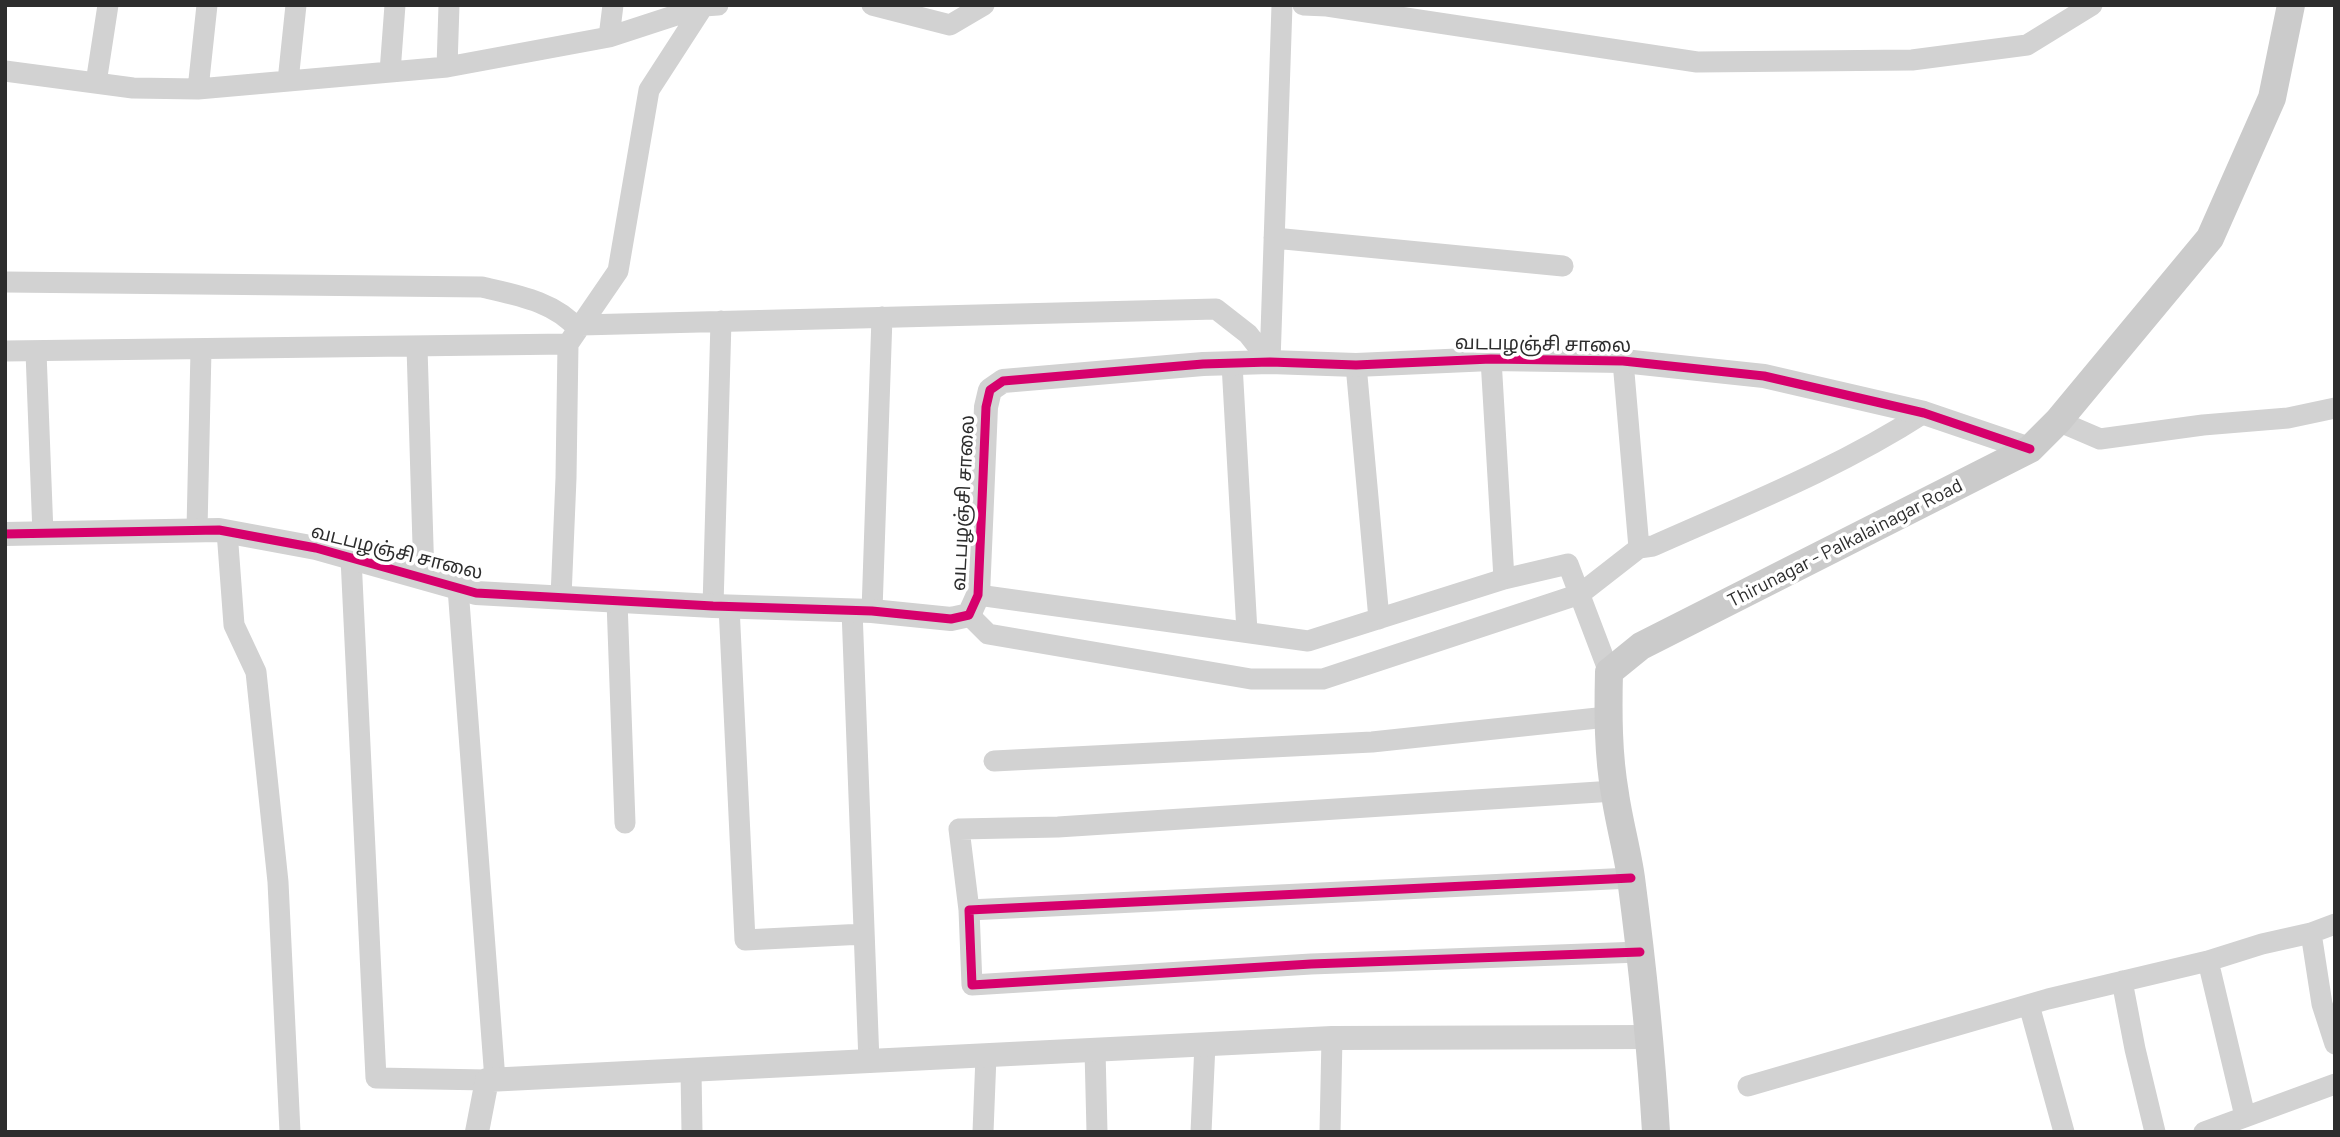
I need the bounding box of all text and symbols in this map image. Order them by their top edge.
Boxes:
street label: வடபழஞ்சி சாலை [1455,331,1631,357]
street label: வடபழஞ்சி சாலை [947,414,979,592]
street label: Thirunagar - Palkalainagar Road [1724,474,1966,612]
street label: வடபழஞ்சி சாலை [309,520,485,584]

